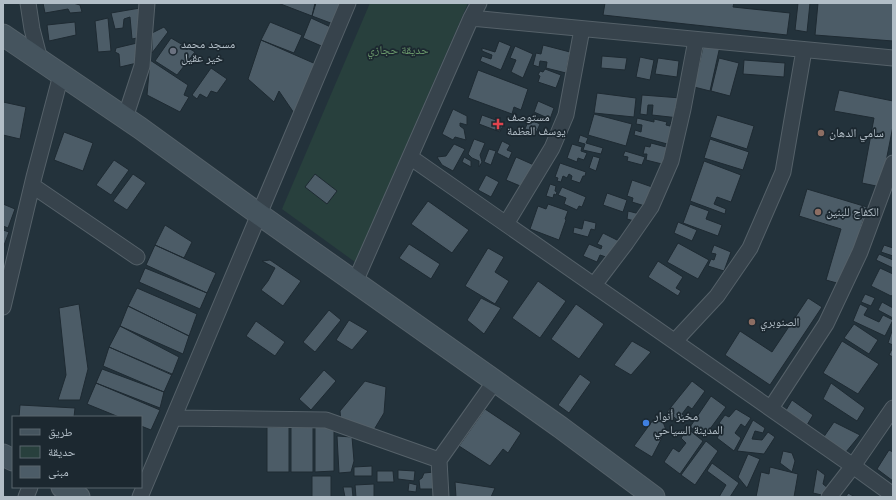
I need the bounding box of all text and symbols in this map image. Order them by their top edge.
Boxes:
place label: مسجد محمد خير عقيل [181,37,235,65]
park label: حديقة حجازي [367,43,429,60]
marker: مسجد محمد خير عقيل [168,46,178,56]
place label: مستوصف يوسف العظمة [507,110,566,138]
marker: مستوصف يوسف العظمة [492,118,504,130]
place label: سامي الدهان [829,126,884,143]
marker: سامي الدهان [816,128,826,138]
place label: الكفاح للبنين [826,205,879,219]
marker: الكفاح للبنين [813,207,823,217]
place label: الصنوبري [760,315,800,332]
marker: الصنوبري [747,317,757,327]
place label: مخبز أنوار المدينة السياحي [653,409,723,440]
legend [12,416,142,488]
marker: مخبز أنوار المدينة السياحي [641,418,651,428]
text: طريق [48,425,73,439]
text: حديقة [48,445,76,459]
text: مبنى [48,465,69,479]

